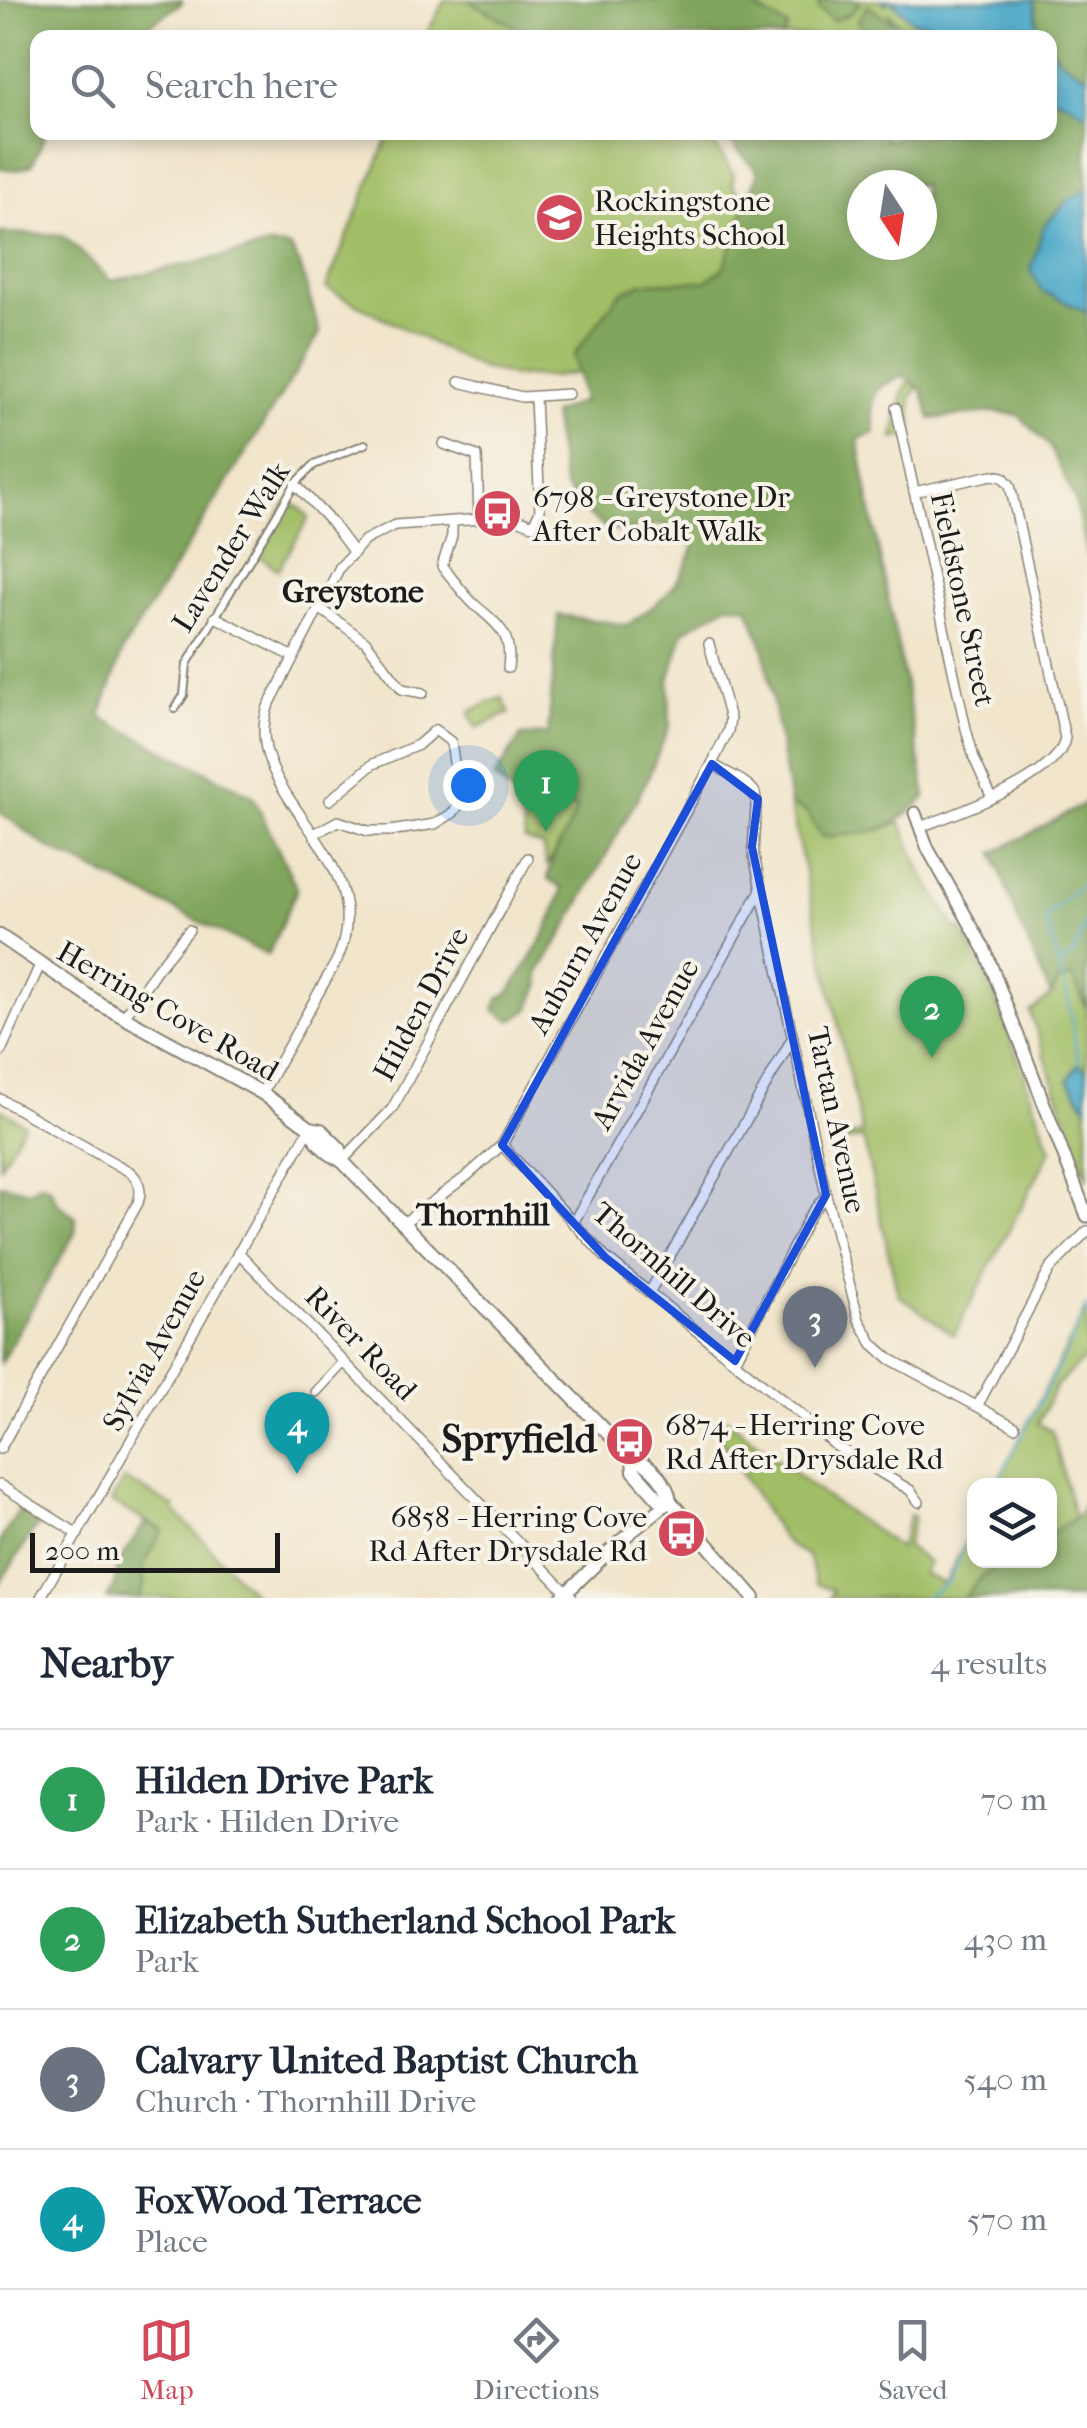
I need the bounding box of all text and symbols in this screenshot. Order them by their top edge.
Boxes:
search box [30,30,1057,140]
icon: search [65,58,120,113]
text: Search here [145,63,338,108]
north arrow [847,170,937,260]
place label: Rockingstone Heights School [594,184,786,253]
school or university icon: Rockingstone Heights School [533,192,585,244]
street label: Lavender Walk [165,456,298,639]
place label: 6798 - Greystone Dr After Cobalt Walk [532,480,790,549]
bus stop icon: 6798 - Greystone Dr After Cobalt Walk [472,488,524,540]
street label: Fieldstone Street [923,489,1002,710]
district label: Greystone [282,573,424,610]
pin: 1 [514,750,578,832]
your location [443,760,494,811]
street label: Auburn Avenue [521,846,650,1041]
street label: Hilden Drive [366,921,477,1087]
street label: Herring Cove Road [51,934,285,1089]
street label: Arvida Avenue [584,953,707,1136]
pin: 2 [900,976,964,1058]
street label: Tartan Avenue [800,1024,873,1217]
street label: Thornhill Drive [585,1195,763,1356]
district label: Thornhill [415,1196,550,1233]
street label: Sylvia Avenue [96,1263,213,1437]
street label: River Road [298,1279,424,1408]
pin: 3 [782,1286,848,1368]
pin: 4 [264,1392,330,1474]
place label: 6874 - Herring Cove Rd After Drysdale Rd [665,1408,944,1477]
district label: Spryfield [442,1416,598,1462]
bus stop icon: 6874 - Herring Cove Rd After Drysdale Rd [604,1416,656,1468]
map controls [967,1478,1057,1568]
button: layers [967,1478,1057,1568]
place label: 6858 - Herring Cove Rd After Drysdale Rd [369,1500,648,1569]
bus stop icon: 6858 - Herring Cove Rd After Drysdale Rd [656,1508,708,1560]
scale bar [30,1528,280,1572]
text: 200 m [45,1534,120,1567]
text: Nearby [40,1639,172,1688]
text: 4 results [930,1645,1047,1682]
text: Hilden Drive Park [135,1758,433,1803]
text: 1 [67,1781,78,1818]
text: 70 m [981,1781,1047,1818]
text: Park · Hilden Drive [135,1803,399,1840]
text: Elizabeth Sutherland School Park [135,1898,675,1943]
text: 2 [64,1921,81,1958]
text: 430 m [964,1921,1047,1958]
text: Park [135,1943,199,1980]
text: Calvary United Baptist Church [135,2038,638,2083]
text: 3 [66,2061,79,2098]
text: 540 m [963,2061,1047,2098]
text: Church · Thornhill Drive [135,2083,476,2120]
text: FoxWood Terrace [135,2178,421,2223]
text: 4 [63,2201,82,2238]
text: 570 m [967,2201,1047,2238]
text: Place [135,2223,208,2260]
tab: Map [139,2313,194,2406]
tab: Directions [473,2313,599,2406]
tab: Saved [878,2313,948,2406]

